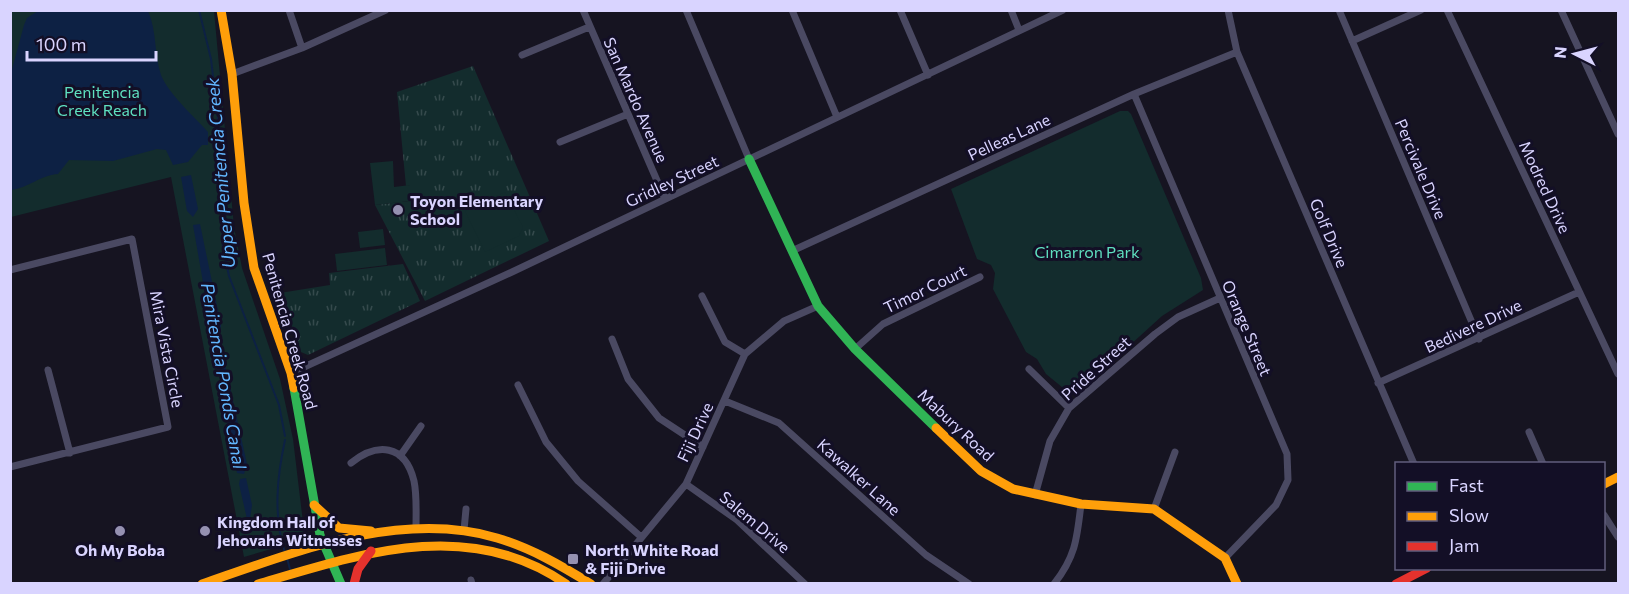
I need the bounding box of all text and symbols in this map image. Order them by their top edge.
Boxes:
scale bar [27,24,156,62]
north arrow [1545,24,1605,84]
text: 100 m [36,33,86,55]
street label: San Mardo Avenue [600,34,673,165]
text: N [1550,45,1570,59]
water label: Upper Penitencia Creek [201,76,239,269]
park label: Penitencia Creek Reach [57,82,147,119]
street label: Pelleas Lane [965,109,1053,164]
street label: Percivale Drive [1392,116,1451,222]
street label: Modred Drive [1516,138,1575,236]
street label: Gridley Street [622,151,722,210]
place label: Toyon Elementary School [410,191,543,228]
street label: Golf Drive [1306,195,1353,270]
marker: Toyon Elementary School [391,203,405,217]
park label: Cimarron Park [1034,242,1140,261]
street label: Penitencia Creek Road [259,250,322,411]
street label: Timor Court [880,260,970,317]
street label: Orange Street [1219,277,1276,379]
water label: Penitencia Ponds Canal [197,281,251,471]
street label: Mira Vista Circle [147,289,188,409]
street label: Bedivere Drive [1421,295,1524,356]
street label: Pride Street [1057,331,1134,404]
street label: Mabury Road [914,385,998,465]
street label: Fiji Drive [673,399,717,464]
street label: Kawalker Lane [814,434,905,519]
legend [1395,462,1605,570]
text: Fast [1449,474,1484,496]
street label: Salem Drive [716,487,794,557]
text: Slow [1449,504,1489,526]
place label: Kingdom Hall of Jehovahs Witnesses [217,512,362,549]
marker: Oh My Boba [113,524,127,538]
marker: Kingdom Hall of Jehovahs Witnesses [198,524,212,538]
text: Jam [1449,534,1479,556]
place label: Oh My Boba [75,540,165,559]
place label: North White Road & Fiji Drive [585,540,719,577]
marker: North White Road & Fiji Drive [566,552,580,566]

